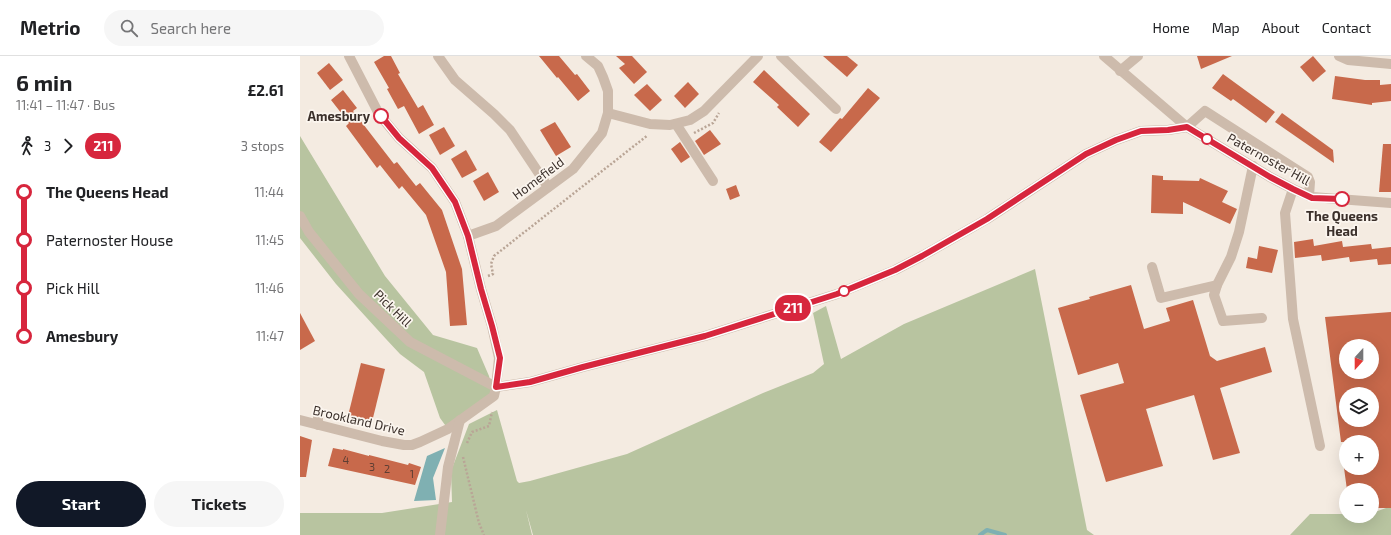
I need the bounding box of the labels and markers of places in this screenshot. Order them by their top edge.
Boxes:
place label: Amesbury [307,108,371,124]
marker: Amesbury [373,108,389,124]
unlabelled marker [1201,133,1213,145]
marker: The Queens Head [1334,191,1350,207]
place label: The Queens Head [1306,208,1378,239]
unlabelled marker [838,285,850,297]

